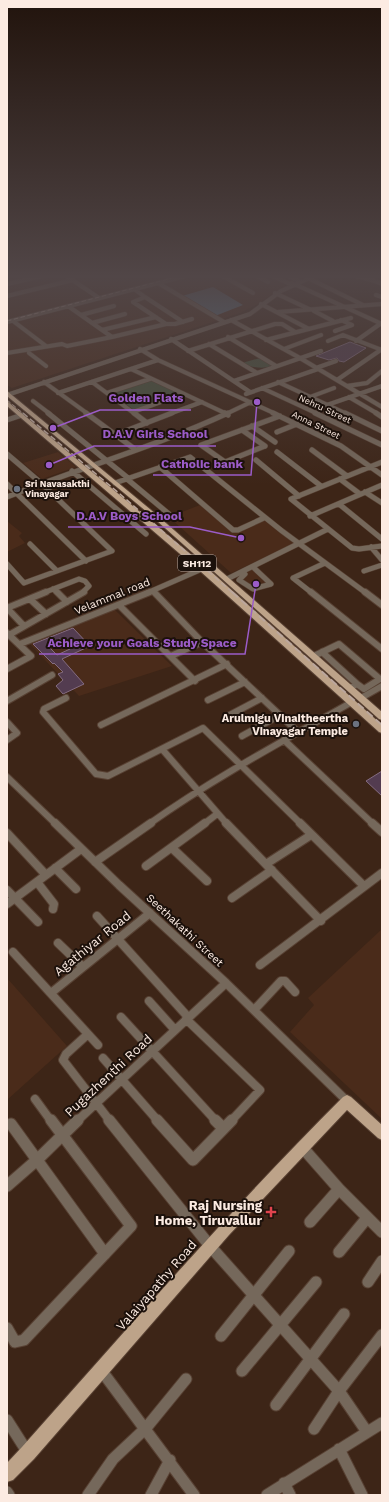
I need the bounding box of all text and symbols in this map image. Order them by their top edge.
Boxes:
callout: Golden Flats [100,386,191,410]
text: Golden Flats [109,391,184,405]
street label: Nehru Street [297,392,353,426]
street label: Anna Street [290,409,342,441]
callout: D.A.V Girls School [94,422,216,446]
text: D.A.V Girls School [102,427,208,441]
callout: Catholic bank [153,451,251,475]
text: Catholic bank [161,457,243,471]
place label: Sri Navasakthi Vinayagar [25,479,90,499]
marker: Sri Navasakthi Vinayagar [12,484,22,494]
callout: D.A.V Boys School [68,503,190,527]
text: D.A.V Boys School [76,509,182,523]
road number: SH112 [178,555,216,571]
street label: Velammal road [72,575,152,618]
callout: Achieve your Goals Study Space [39,630,245,654]
text: Achieve your Goals Study Space [47,636,237,650]
place label: Arulmigu Vinaitheertha Vinayagar Temple [222,712,349,738]
marker: Arulmigu Vinaitheertha Vinayagar Temple [351,719,361,729]
street label: Seethakathi Street [143,891,226,970]
street label: Agathiyar Road [51,908,134,979]
street label: Pugazhenthi Road [62,1031,155,1120]
place label: Raj Nursing Home, Tiruvallur [155,1198,263,1228]
marker: Raj Nursing Home, Tiruvallur [265,1206,277,1218]
street label: Valaiyapathy Road [113,1237,200,1334]

